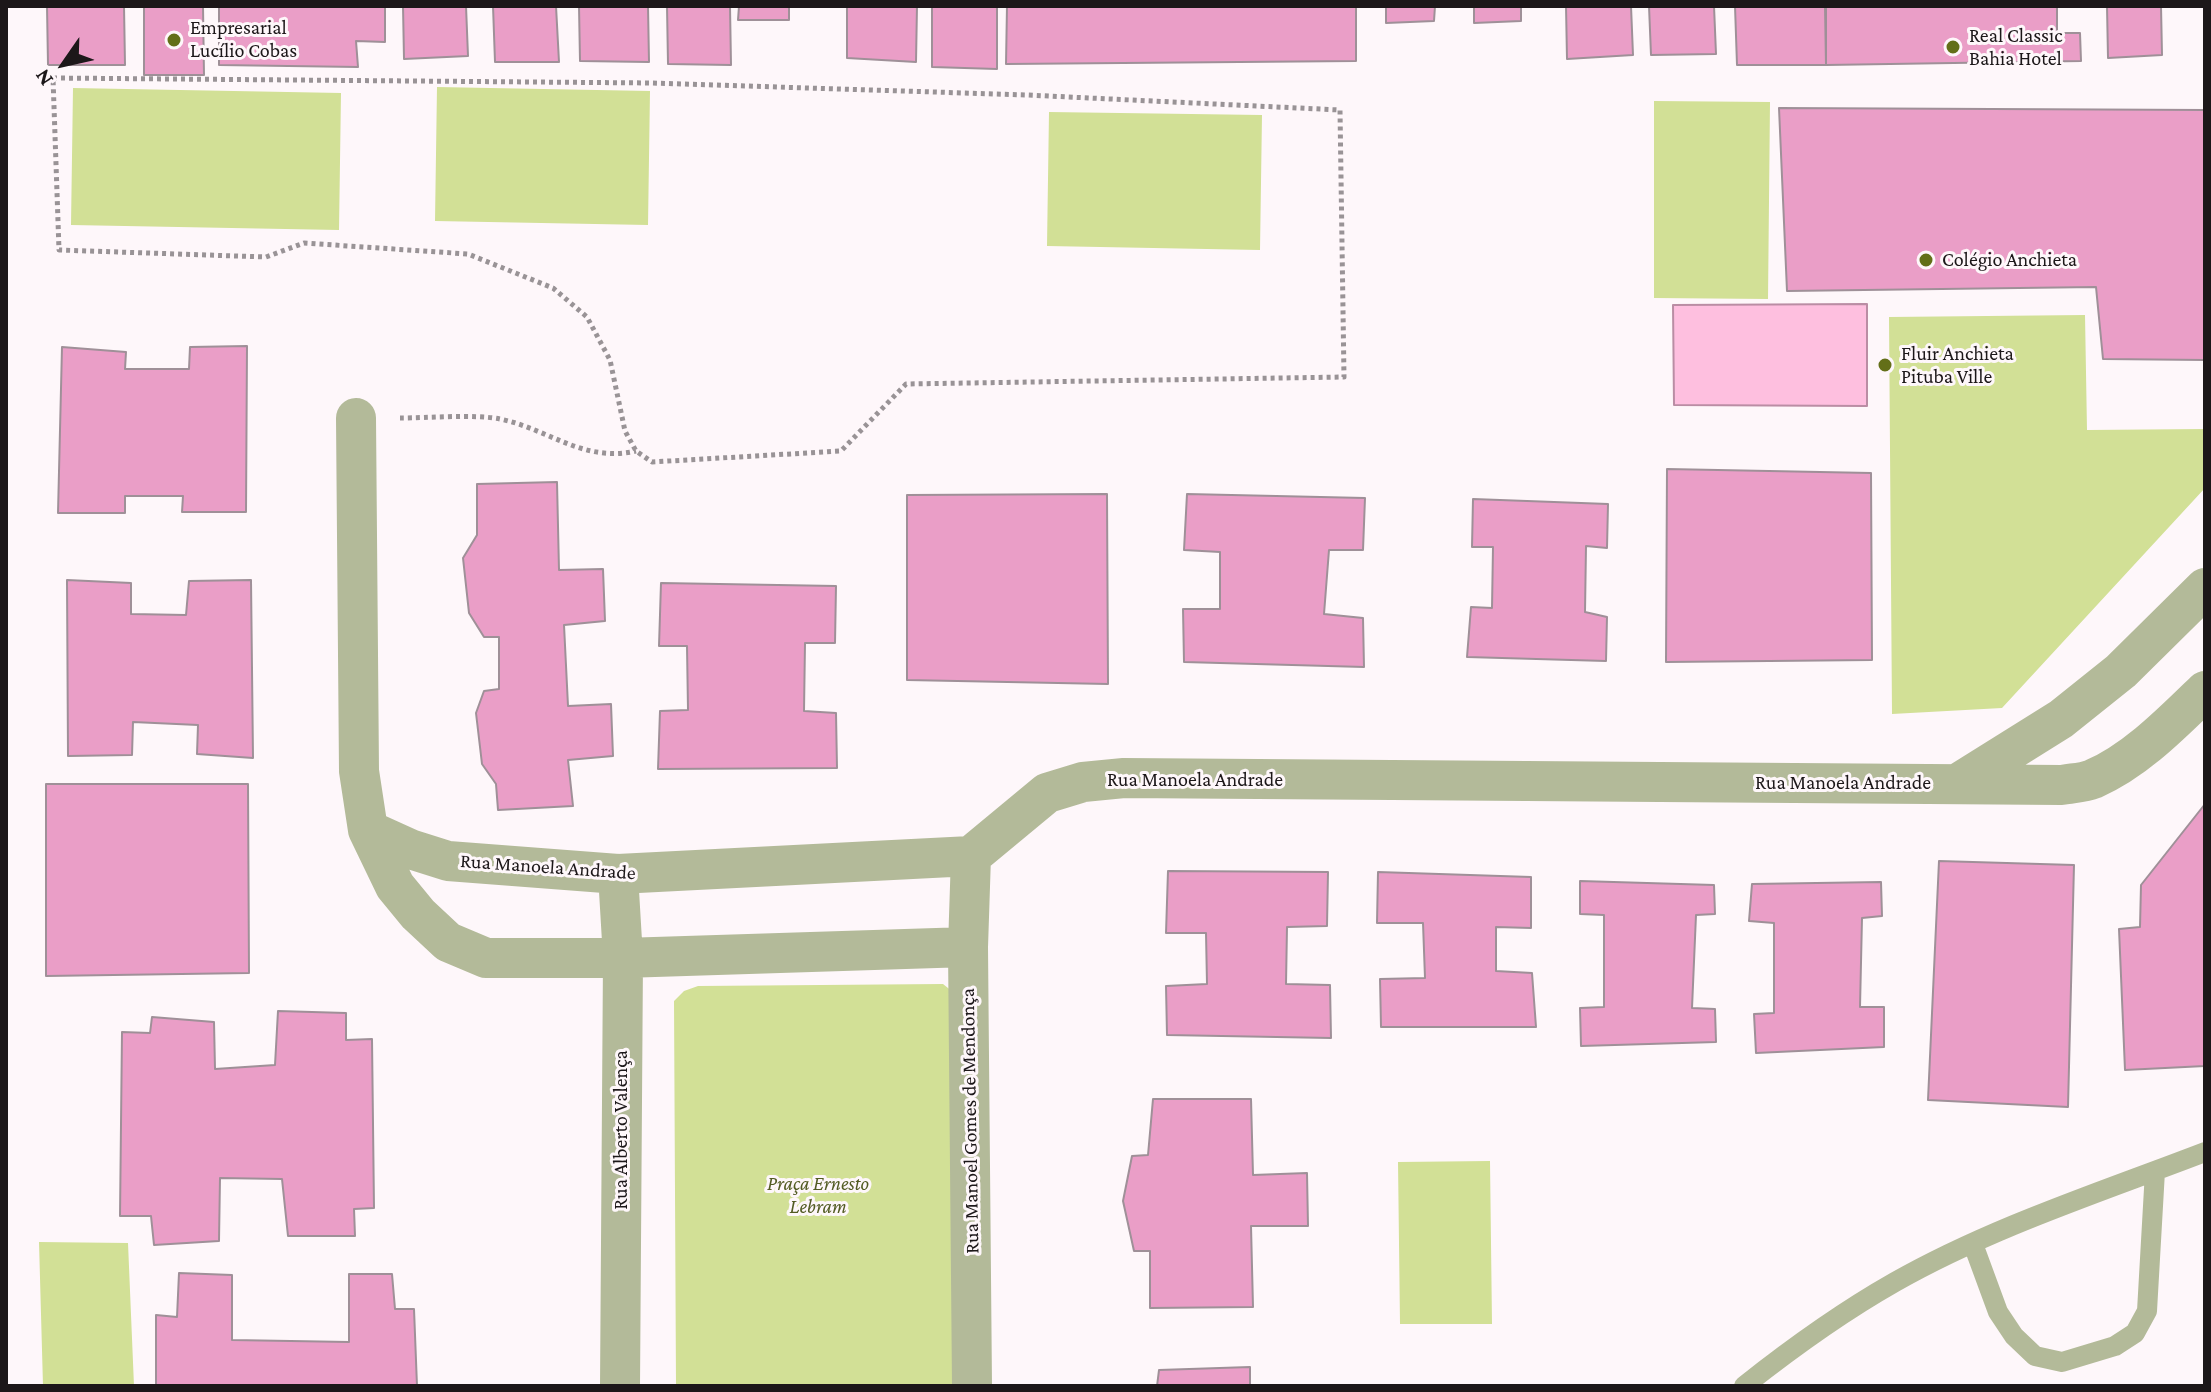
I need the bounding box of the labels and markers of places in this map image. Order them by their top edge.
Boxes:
place label: Empresarial Lucílio Cobas [190,16,297,63]
place label: Real Classic Bahia Hotel [1969,24,2062,71]
marker: Empresarial Lucílio Cobas [165,31,183,49]
marker: Real Classic Bahia Hotel [1944,38,1962,56]
place label: Colégio Anchieta [1942,248,2077,272]
marker: Colégio Anchieta [1917,251,1935,269]
place label: Fluir Anchieta Pituba Ville [1901,342,2014,389]
marker: Fluir Anchieta Pituba Ville [1876,356,1894,374]

